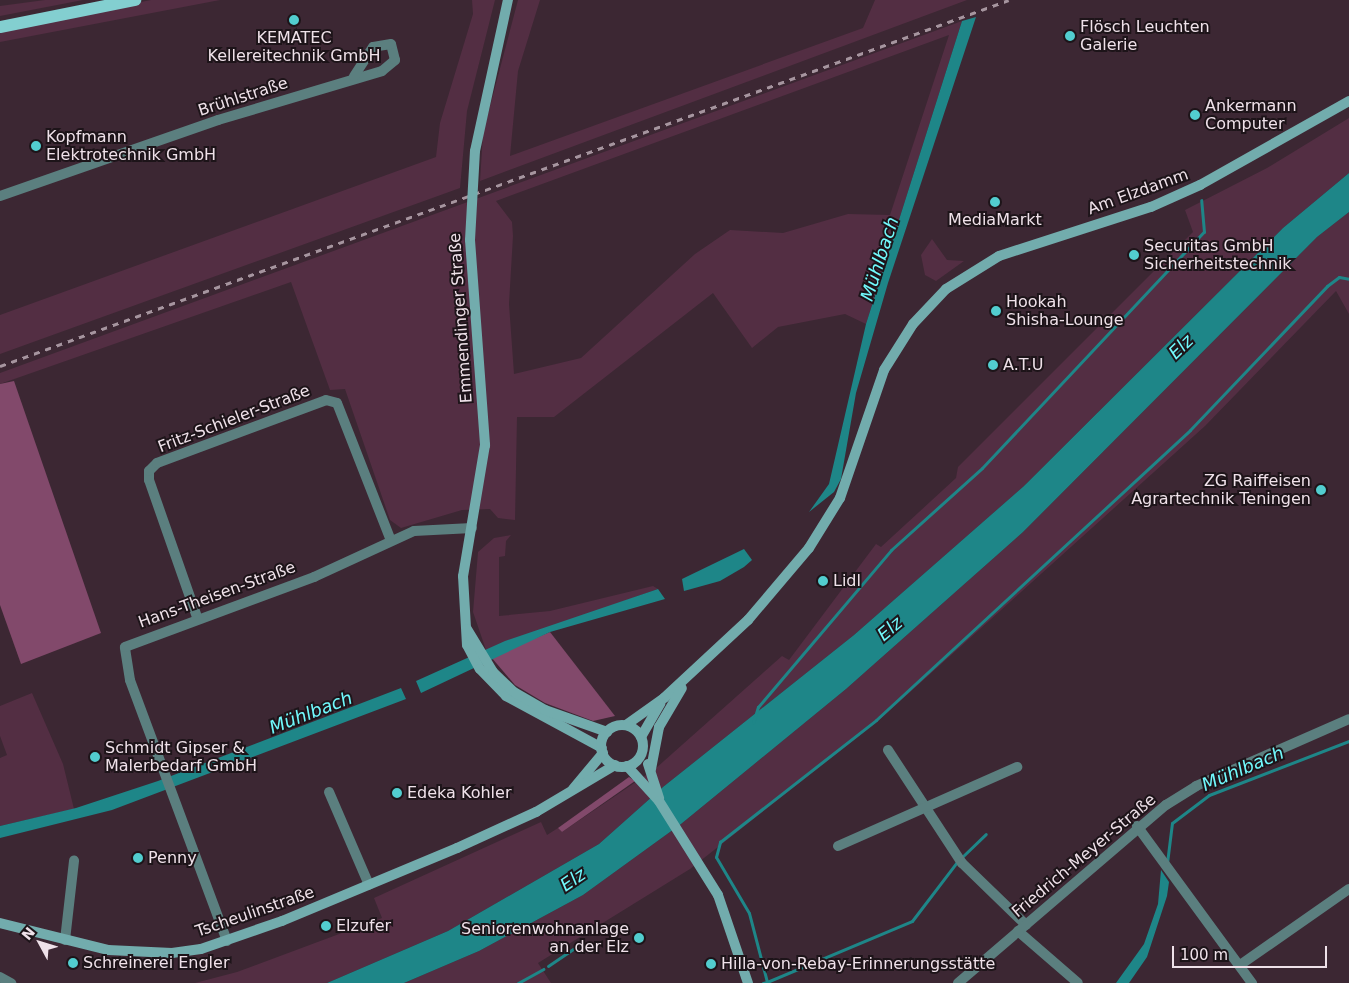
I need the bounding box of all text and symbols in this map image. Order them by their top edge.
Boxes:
marker: KEMATEC Kellereitechnik GmbH [288,14,300,26]
place label: Flösch Leuchten Galerie [1080,17,1210,55]
place label: KEMATEC Kellereitechnik GmbH [208,28,380,66]
marker: Flösch Leuchten Galerie [1064,30,1076,42]
street label: Brühlstraße [196,73,290,121]
place label: Ankermann Computer [1205,96,1297,134]
marker: Ankermann Computer [1189,109,1201,121]
place label: Kopfmann Elektrotechnik GmbH [46,127,216,165]
marker: Kopfmann Elektrotechnik GmbH [30,140,42,152]
street label: Am Elzdamm [1085,165,1191,219]
marker: MediaMarkt [989,196,1001,208]
place label: MediaMarkt [948,210,1042,230]
water label: Mühlbach [856,214,904,304]
street label: Emmendinger Straße [445,232,477,404]
place label: Securitas GmbH Sicherheitstechnik [1144,236,1292,274]
marker: Securitas GmbH Sicherheitstechnik [1128,249,1140,261]
place label: Hookah Shisha-Lounge [1006,292,1124,330]
marker: Hookah Shisha-Lounge [990,305,1002,317]
water label: Elz [1164,330,1198,364]
place label: A.T.U [1003,355,1043,375]
marker: A.T.U [987,359,999,371]
street label: Fritz-Schieler-Straße [155,381,313,457]
place label: ZG Raiffeisen Agrartechnik Teningen [1131,471,1311,509]
marker: ZG Raiffeisen Agrartechnik Teningen [1315,484,1327,496]
street label: Hans-Theisen-Straße [136,558,298,632]
place label: Lidl [833,571,861,591]
marker: Lidl [817,575,829,587]
water label: Elz [873,612,907,646]
water label: Mühlbach [266,687,356,739]
place label: Schmidt Gipser & Malerbedarf GmbH [105,738,257,776]
water label: Mühlbach [1199,742,1287,796]
marker: Schmidt Gipser & Malerbedarf GmbH [89,751,101,763]
place label: Edeka Kohler [407,783,511,803]
marker: Edeka Kohler [391,787,403,799]
street label: Friedrich-Meyer-Straße [1008,790,1160,922]
place label: Penny [148,848,197,868]
marker: Penny [132,852,144,864]
water label: Elz [556,864,590,896]
street label: Tscheulinstraße [193,883,317,941]
place label: Elzufer [336,916,391,936]
north arrow [15,918,65,968]
place label: Seniorenwohnanlage an der Elz [461,919,629,957]
marker: Elzufer [320,920,332,932]
text: N [18,924,38,943]
marker: Seniorenwohnanlage an der Elz [633,932,645,944]
scale bar [1174,936,1329,968]
text: 100 m [1180,946,1228,964]
place label: Schreinerei Engler [83,953,229,973]
place label: Hilla-von-Rebay-Erinnerungsstätte [721,954,995,974]
marker: Schreinerei Engler [67,957,79,969]
marker: Hilla-von-Rebay-Erinnerungsstätte [705,958,717,970]

